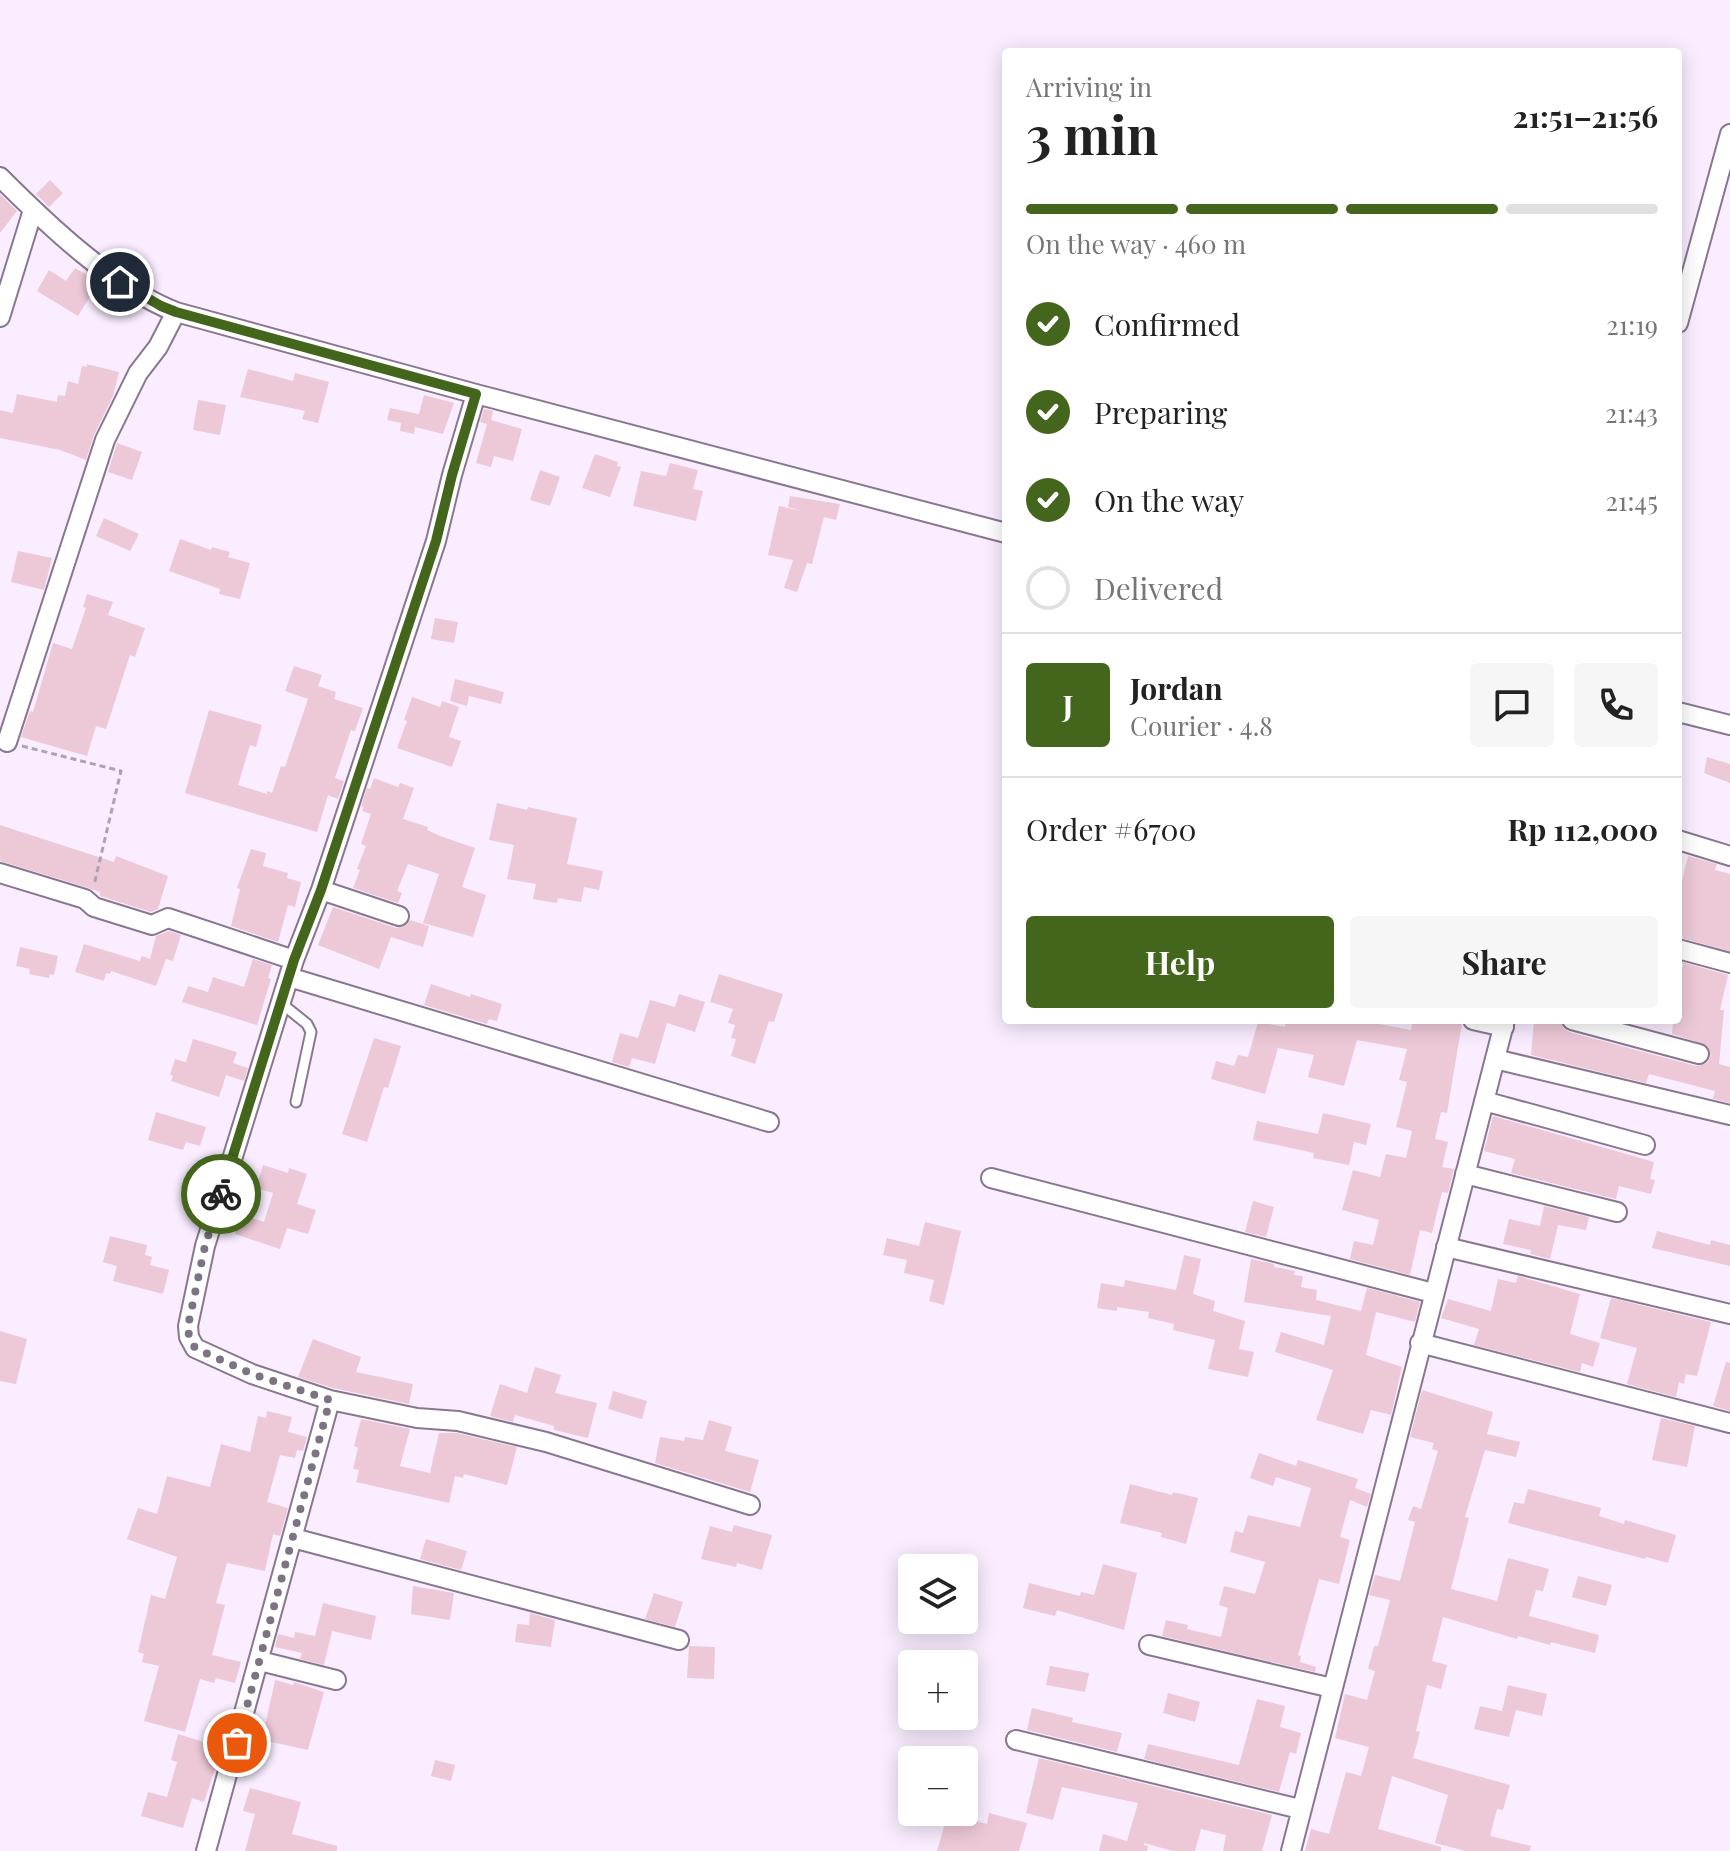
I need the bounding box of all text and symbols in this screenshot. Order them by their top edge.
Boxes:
text: Arriving in [1026,69,1152,104]
text: 21:51–21:56 [1513,96,1658,136]
text: 3 min [1026,99,1159,168]
text: On the way · 460 m [1026,226,1246,261]
pin [86,248,154,316]
icon: home [98,260,142,304]
icon: check [1026,302,1070,346]
text: Confirmed [1094,304,1240,344]
text: 21:19 [1606,307,1658,342]
icon: check [1026,390,1070,434]
text: Preparing [1094,392,1227,432]
text: 21:43 [1605,395,1658,430]
icon: check [1026,478,1070,522]
text: On the way [1094,480,1244,520]
text: 21:45 [1605,483,1658,518]
text: Delivered [1094,568,1223,608]
button: chat [1470,663,1554,747]
button: phone [1574,663,1658,747]
text: Jordan [1130,668,1223,708]
text: J [1063,685,1073,725]
text: Courier · 4.8 [1130,708,1273,743]
text: Order #6700 [1026,809,1197,849]
text: Rp 112,000 [1507,809,1658,849]
button: Help [1026,916,1334,1008]
button: Share [1350,916,1658,1008]
courier [181,1154,261,1234]
icon: bike [199,1172,243,1216]
map controls [898,1554,978,1826]
button: layers [898,1554,978,1634]
button: + [898,1650,978,1730]
pin [203,1709,271,1777]
icon: bag [215,1721,259,1765]
button: − [898,1746,978,1826]

